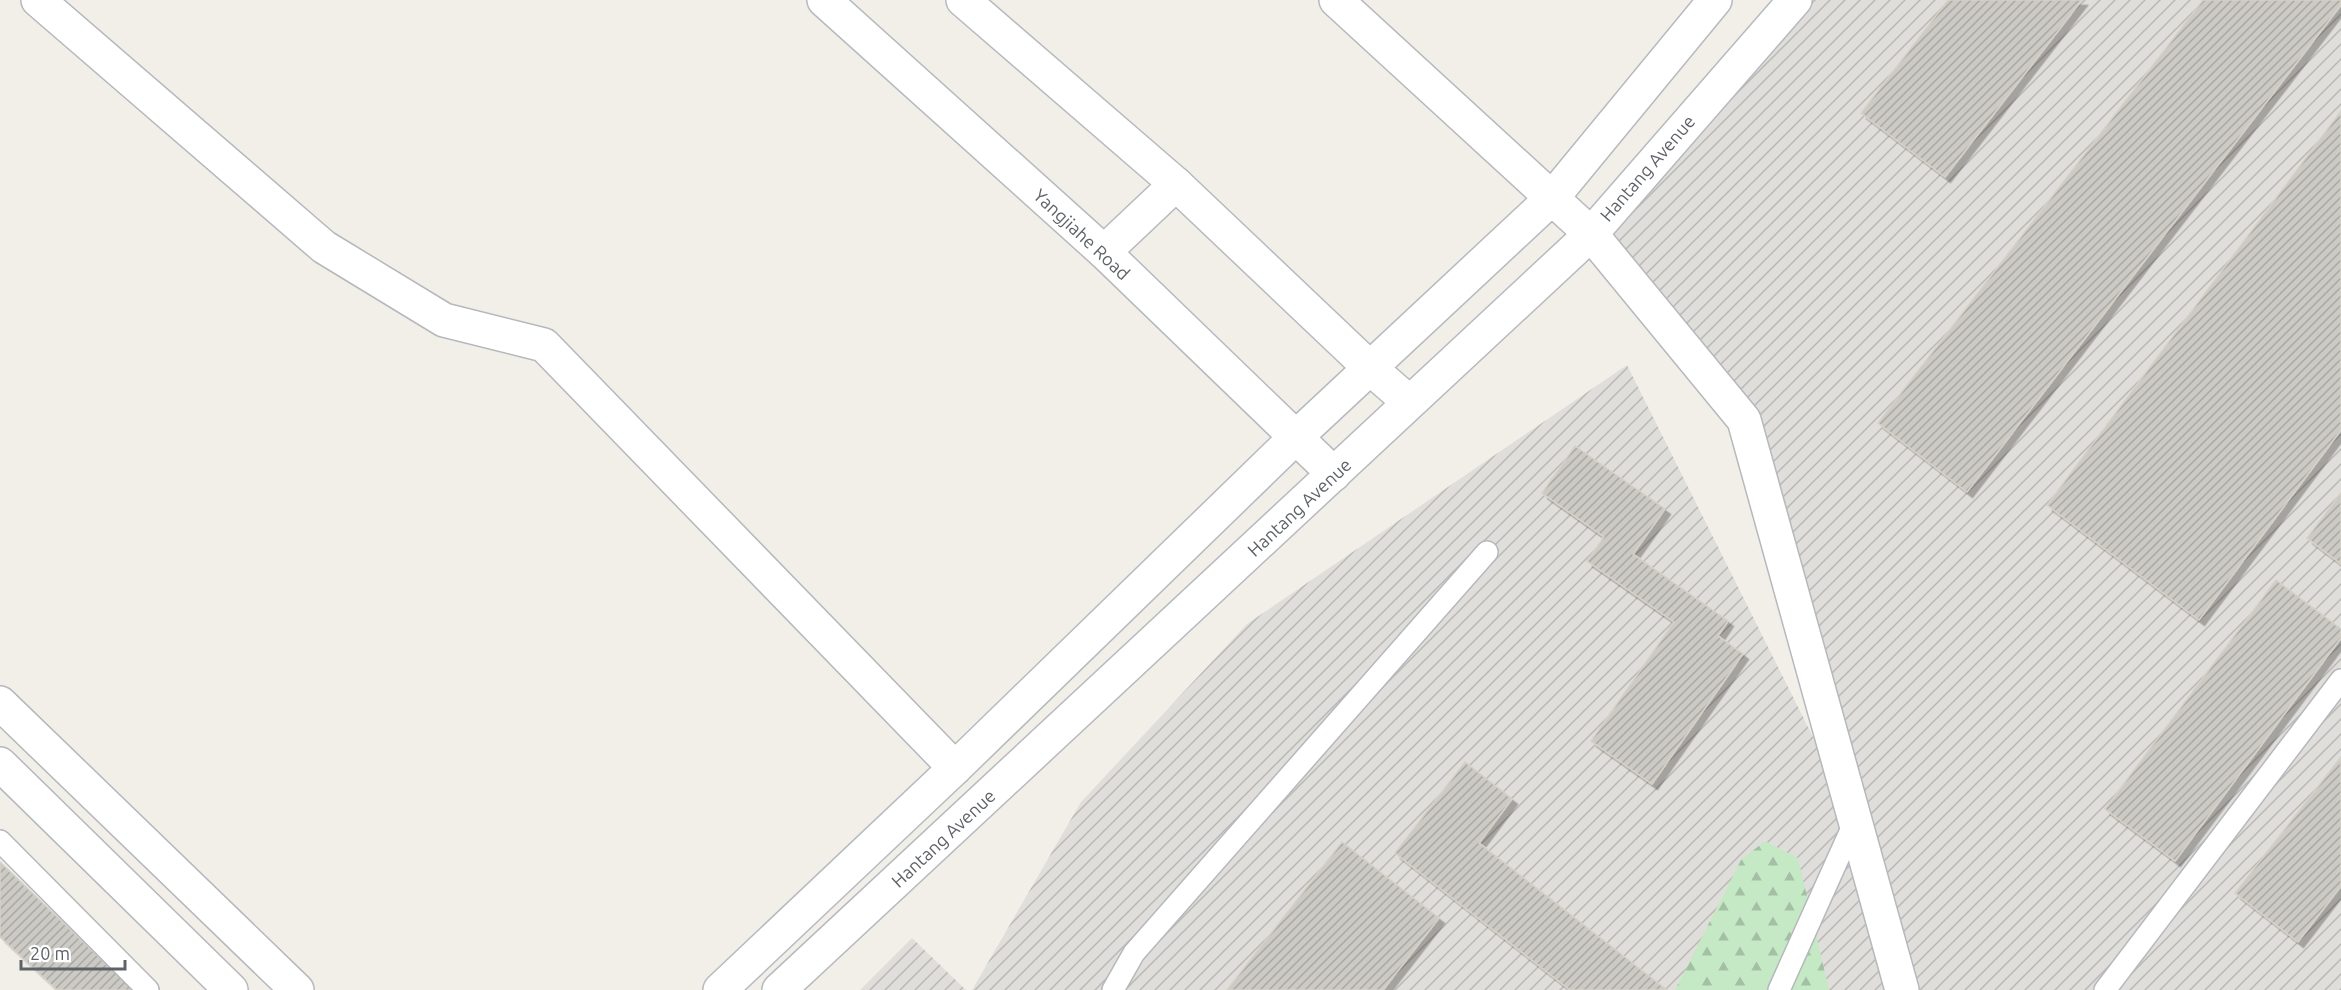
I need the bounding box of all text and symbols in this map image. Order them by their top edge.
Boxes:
street label: Hantang Avenue [1596,111,1698,225]
street label: Yangjiahe Road [1030,185,1134,283]
street label: Hantang Avenue [1243,454,1355,560]
street label: Hantang Avenue [887,785,999,891]
scale bar [21,933,124,971]
text: 20 m [30,943,70,963]

